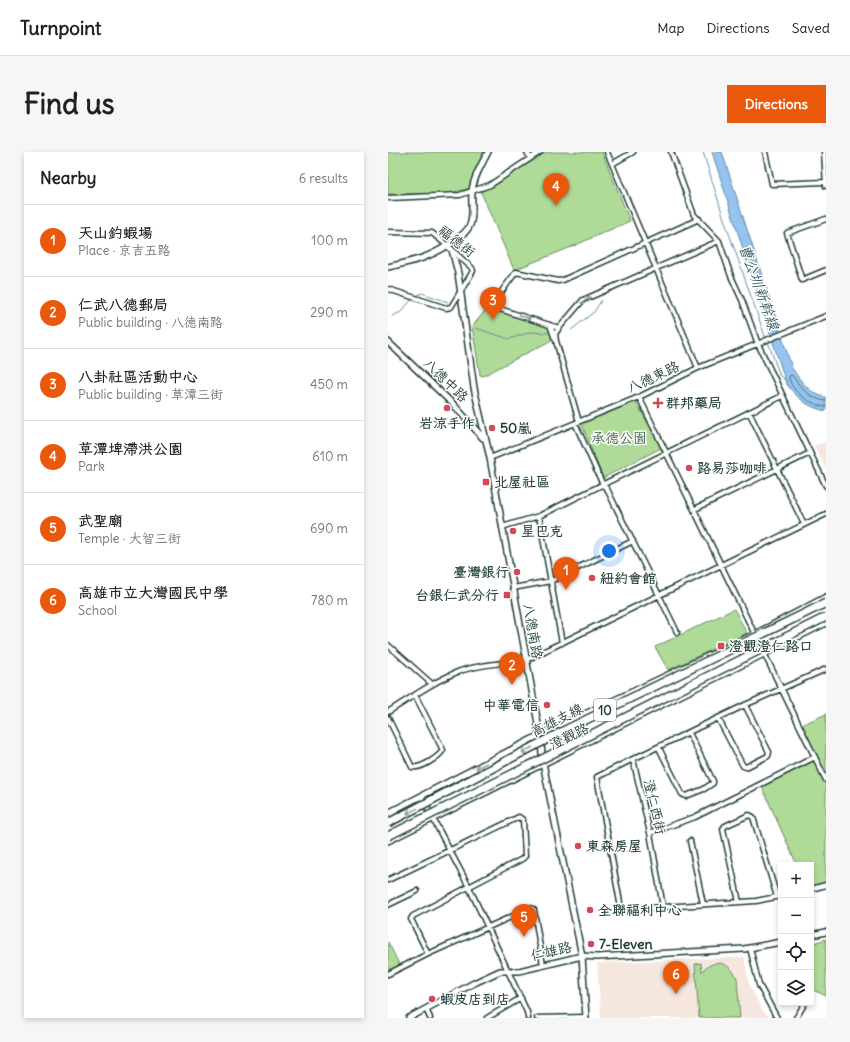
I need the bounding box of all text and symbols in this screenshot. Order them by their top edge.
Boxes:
text: Turnpoint [20,16,101,40]
text: Map [657,19,684,37]
text: Directions [706,19,770,37]
text: Saved [792,19,830,37]
button: Directions [727,85,826,123]
text: Find us [24,86,115,122]
text: Nearby [40,167,96,189]
text: 6 results [299,170,348,187]
pin: 4 [543,173,569,206]
street label: 福德街 [435,221,479,261]
text: 天山釣蝦場 [78,223,153,242]
text: 1 [50,232,56,249]
text: 100 m [311,232,348,249]
water label: 曹公圳新幹線 [735,241,784,333]
text: Place · 京吉五路 [78,242,171,259]
pin: 3 [480,287,506,320]
text: 仁武八德郵局 [78,295,168,314]
one-way arrow [580,296,592,304]
text: 2 [49,304,57,321]
text: 290 m [310,304,348,321]
text: Public building · 八德南路 [78,314,223,331]
one-way arrow [518,314,531,321]
street label: 八德中路 [420,354,472,406]
street label: 八德東路 [624,357,682,397]
text: 八卦社區活動中心 [78,367,198,386]
text: 3 [49,376,57,393]
text: 450 m [310,376,348,393]
text: Public building · 草潭三街 [78,386,223,403]
place label: 群邦藥局 [666,394,722,412]
marker: 群邦藥局 [653,398,663,408]
marker: 岩涼手作 [442,403,452,413]
place label: 岩涼手作 [419,414,475,432]
place label: 50嵐 [500,419,531,437]
marker: 50嵐 [487,423,497,433]
park label: 承德公園 [591,429,647,447]
text: 草潭埤滯洪公園 [78,439,183,458]
text: 4 [49,448,57,465]
text: 610 m [312,448,348,465]
text: Park [78,458,105,475]
place label: 路易莎咖啡 [697,459,767,477]
marker: 路易莎咖啡 [684,463,694,473]
place label: 北屋社區 [494,473,550,491]
marker: 北屋社區 [481,477,491,487]
text: 武聖廟 [78,511,123,530]
text: 5 [49,520,57,537]
text: 690 m [310,520,348,537]
place label: 星巴克 [521,522,563,540]
marker: 星巴克 [508,526,518,536]
text: Temple · 大智三街 [78,530,181,547]
your location [599,541,619,561]
pin: 1 [553,557,579,590]
place label: 臺灣銀行 [453,563,509,581]
marker: 臺灣銀行 [512,567,522,577]
place label: 紐約會館 [600,569,656,587]
marker: 紐約會館 [587,573,597,583]
text: 高雄市立大灣國民中學 [78,583,228,602]
place label: 台銀仁武分行 [415,586,499,604]
marker: 台銀仁武分行 [502,590,512,600]
text: 6 [49,592,57,609]
text: 780 m [311,592,348,609]
text: School [78,602,117,619]
street label: 八德南路 [519,602,547,660]
place label: 澄觀澄仁路口 [729,637,813,655]
marker: 澄觀澄仁路口 [716,641,726,651]
pin: 2 [499,652,525,685]
place label: 中華電信 [483,696,539,714]
street label: 高雄支線 [528,699,586,741]
road number: 10 [594,699,616,721]
marker: 中華電信 [542,700,552,710]
street label: 澄觀路 [546,719,592,753]
one-way arrow [521,747,533,754]
one-way arrow [475,762,487,770]
street label: 澄仁西街 [640,778,670,836]
one-way arrow [407,808,419,815]
place label: 東森房屋 [586,837,642,855]
marker: 東森房屋 [573,841,583,851]
map controls [778,862,814,1006]
button: + [778,862,814,898]
button: − [778,898,814,934]
place label: 全聯福利中心 [598,901,682,919]
pin: 5 [511,904,537,937]
marker: 全聯福利中心 [585,905,595,915]
button: locate [778,934,814,970]
place label: 7-Eleven [599,935,653,953]
street label: 仁雄路 [529,938,573,964]
marker: 7-Eleven [586,939,596,949]
pin: 6 [663,961,689,994]
button: layers [778,970,814,1006]
place label: 蝦皮店到店 [440,990,510,1008]
marker: 蝦皮店到店 [427,994,437,1004]

